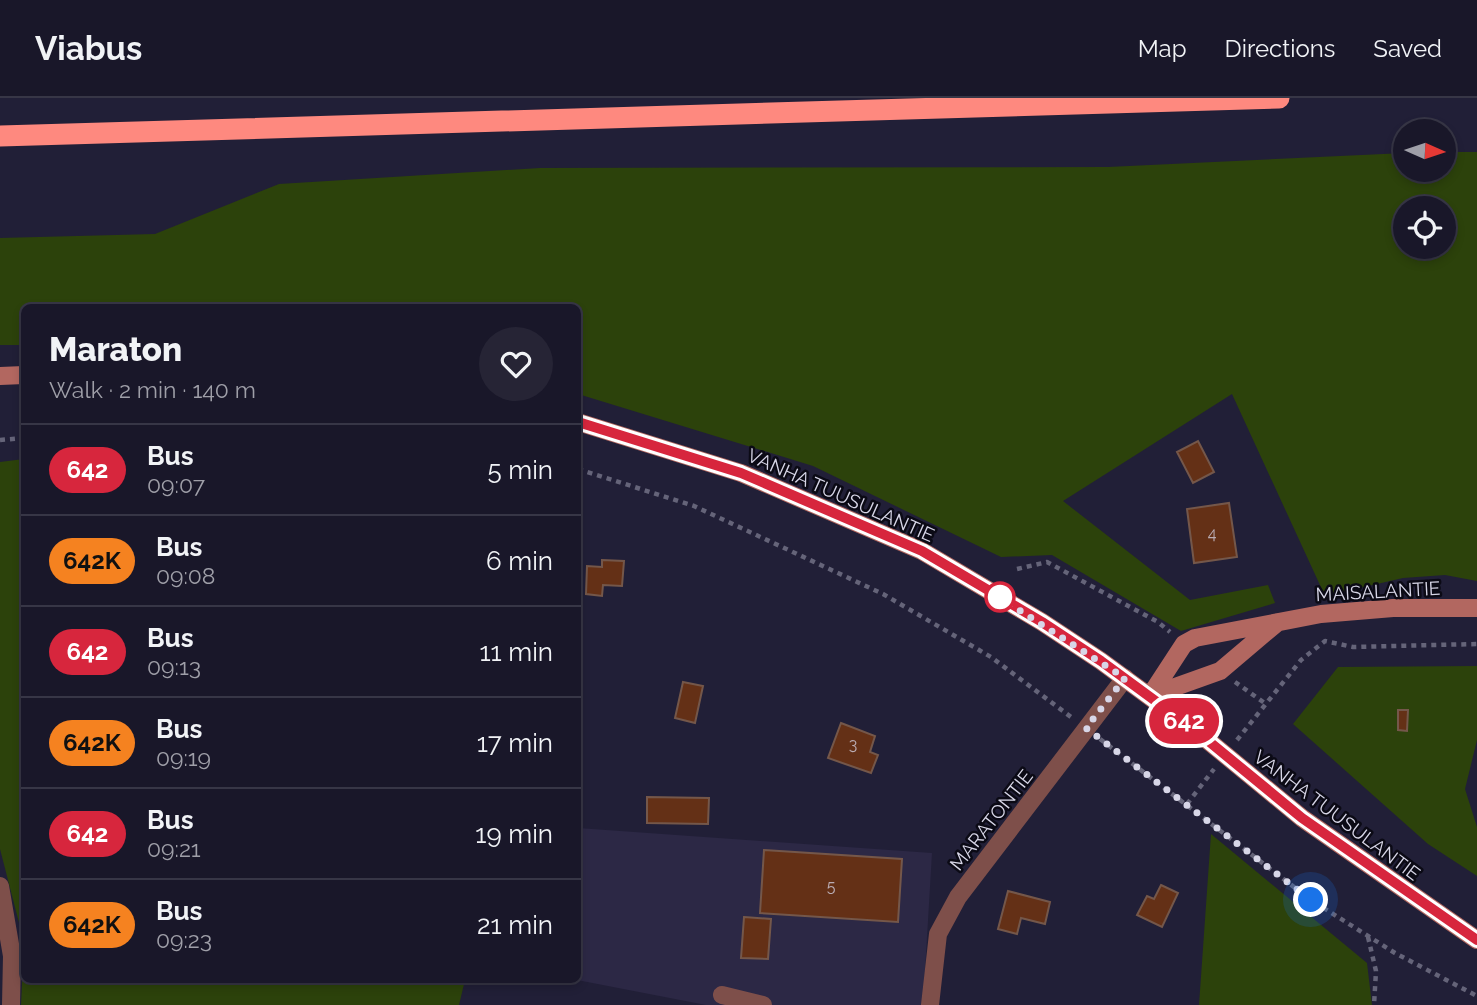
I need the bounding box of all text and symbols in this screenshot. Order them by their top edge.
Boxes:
text: Viabus [35,29,142,68]
text: Map [1138,34,1187,63]
text: Directions [1225,34,1335,63]
text: Saved [1373,34,1442,63]
north arrow [1393,119,1456,182]
map controls [1393,119,1456,259]
button: locate [1393,196,1456,259]
button: heart [479,327,553,401]
text: Maraton [49,330,182,369]
text: Walk · 2 min · 140 m [49,376,256,403]
text: Bus [147,441,194,471]
street label: VANHA TUUSULANTIE [744,444,938,546]
text: 642 [67,455,108,484]
text: 5 min [487,455,553,485]
text: 09:07 [147,471,205,498]
house number: 4 [1208,524,1217,543]
text: Bus [156,532,202,562]
text: 642K [63,546,121,575]
text: 6 min [486,546,553,576]
text: 09:08 [156,562,215,589]
street label: MAISALANTIE [1315,577,1441,605]
unlabelled marker [985,582,1015,612]
text: Bus [147,623,194,653]
text: 642 [67,637,108,666]
text: 11 min [479,637,553,667]
text: 09:13 [147,653,201,680]
line badge: 642 [1144,698,1224,744]
text: 642 [1163,706,1205,735]
text: Bus [156,714,202,744]
text: 642K [63,728,121,757]
text: 17 min [477,728,553,758]
house number: 3 [849,735,857,754]
text: 09:19 [156,744,211,771]
street label: VANHA TUUSULANTIE [1250,745,1424,885]
street label: MARATONTIE [945,765,1037,875]
text: Bus [147,805,194,835]
text: 642 [67,819,108,848]
text: 19 min [475,819,553,849]
text: 09:21 [147,835,201,862]
house number: 5 [827,877,836,896]
your location [1293,882,1328,917]
text: Bus [156,896,202,926]
text: 642K [63,910,121,939]
text: 21 min [477,910,553,940]
text: 09:23 [156,926,212,953]

